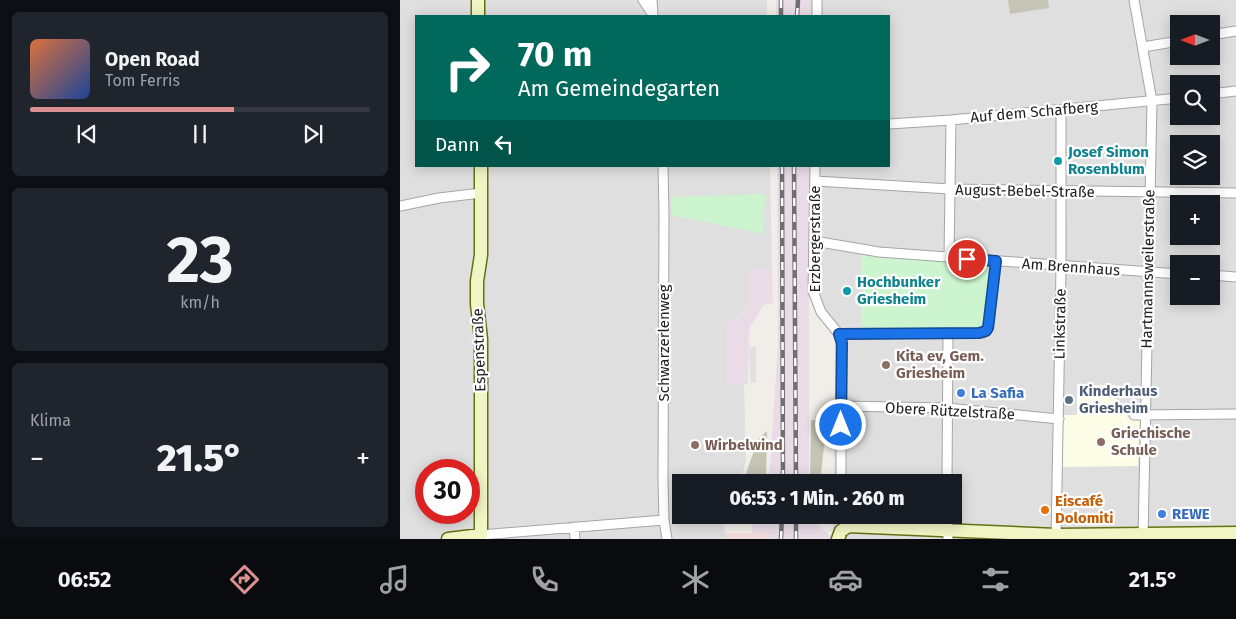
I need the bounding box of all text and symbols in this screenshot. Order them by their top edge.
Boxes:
north arrow [1170,15,1220,65]
map controls [1170,15,1220,305]
text: 70 m [518,33,592,75]
icon: right [435,35,500,100]
text: Open Road [105,48,200,71]
text: Tom Ferris [105,71,180,90]
text: Am Gemeindegarten [518,75,720,102]
button: search [1170,75,1220,125]
street label: Auf dem Schafberg [969,97,1099,127]
icon: previous [73,120,101,148]
icon: pause [186,120,214,148]
icon: next [299,120,327,148]
icon: left [490,130,518,158]
text: Dann [435,133,480,156]
button: layers [1170,135,1220,185]
place label: Josef Simon Rosenblum [1067,143,1149,178]
marker: Josef Simon Rosenblum [1052,155,1064,167]
street label: August-Bebel-Straße [955,181,1095,201]
street label: Erzbergerstraße [806,186,824,292]
street label: Hartmannsweilerstraße [1138,189,1158,349]
button: + [1170,195,1220,245]
text: 23 [166,221,234,299]
pin [946,238,988,280]
icon: arrive [953,245,981,273]
street label: Am Brennhaus [1021,255,1121,279]
button: − [1170,255,1220,305]
place label: Hochbunker Griesheim [857,273,941,308]
street label: Schwarzerlenweg [655,284,673,401]
marker: Hochbunker Griesheim [841,285,853,297]
street label: Linkstraße [1050,288,1070,360]
text: km/h [180,293,220,312]
street label: Espenstraße [469,308,489,392]
place label: Kita ev, Gem. Griesheim [896,347,984,382]
marker: Kita ev, Gem. Griesheim [880,359,892,371]
place label: Kinderhaus Griesheim [1079,382,1157,417]
place label: La Safia [971,384,1024,402]
marker: La Safia [955,387,967,399]
marker: Kinderhaus Griesheim [1063,394,1075,406]
position arrow [814,398,866,450]
street label: Obere Rützelstraße [885,399,1015,423]
text: Klima [30,411,71,430]
place label: Griechische Schule [1111,424,1191,459]
text: 21.5° [157,435,243,481]
place label: Wirbelwind [705,436,783,454]
marker: Griechische Schule [1095,436,1107,448]
marker: Wirbelwind [689,439,701,451]
text: − [30,442,44,475]
text: + [356,442,370,475]
speed limit sign: 30 [415,459,480,524]
text: 06:53 · 1 Min. · 260 m [729,487,905,510]
place label: Eiscafé Dolomiti [1055,492,1114,527]
marker: Eiscafé Dolomiti [1039,504,1051,516]
place label: REWE [1172,505,1210,523]
marker: REWE [1156,508,1168,520]
icon: directions [227,562,262,597]
icon: music [377,562,412,597]
icon: phone [527,562,562,597]
icon: climate [678,562,713,597]
icon: car [828,562,863,597]
icon: filters [978,562,1013,597]
text: 06:52 [58,566,111,593]
text: 21.5° [1129,566,1178,593]

